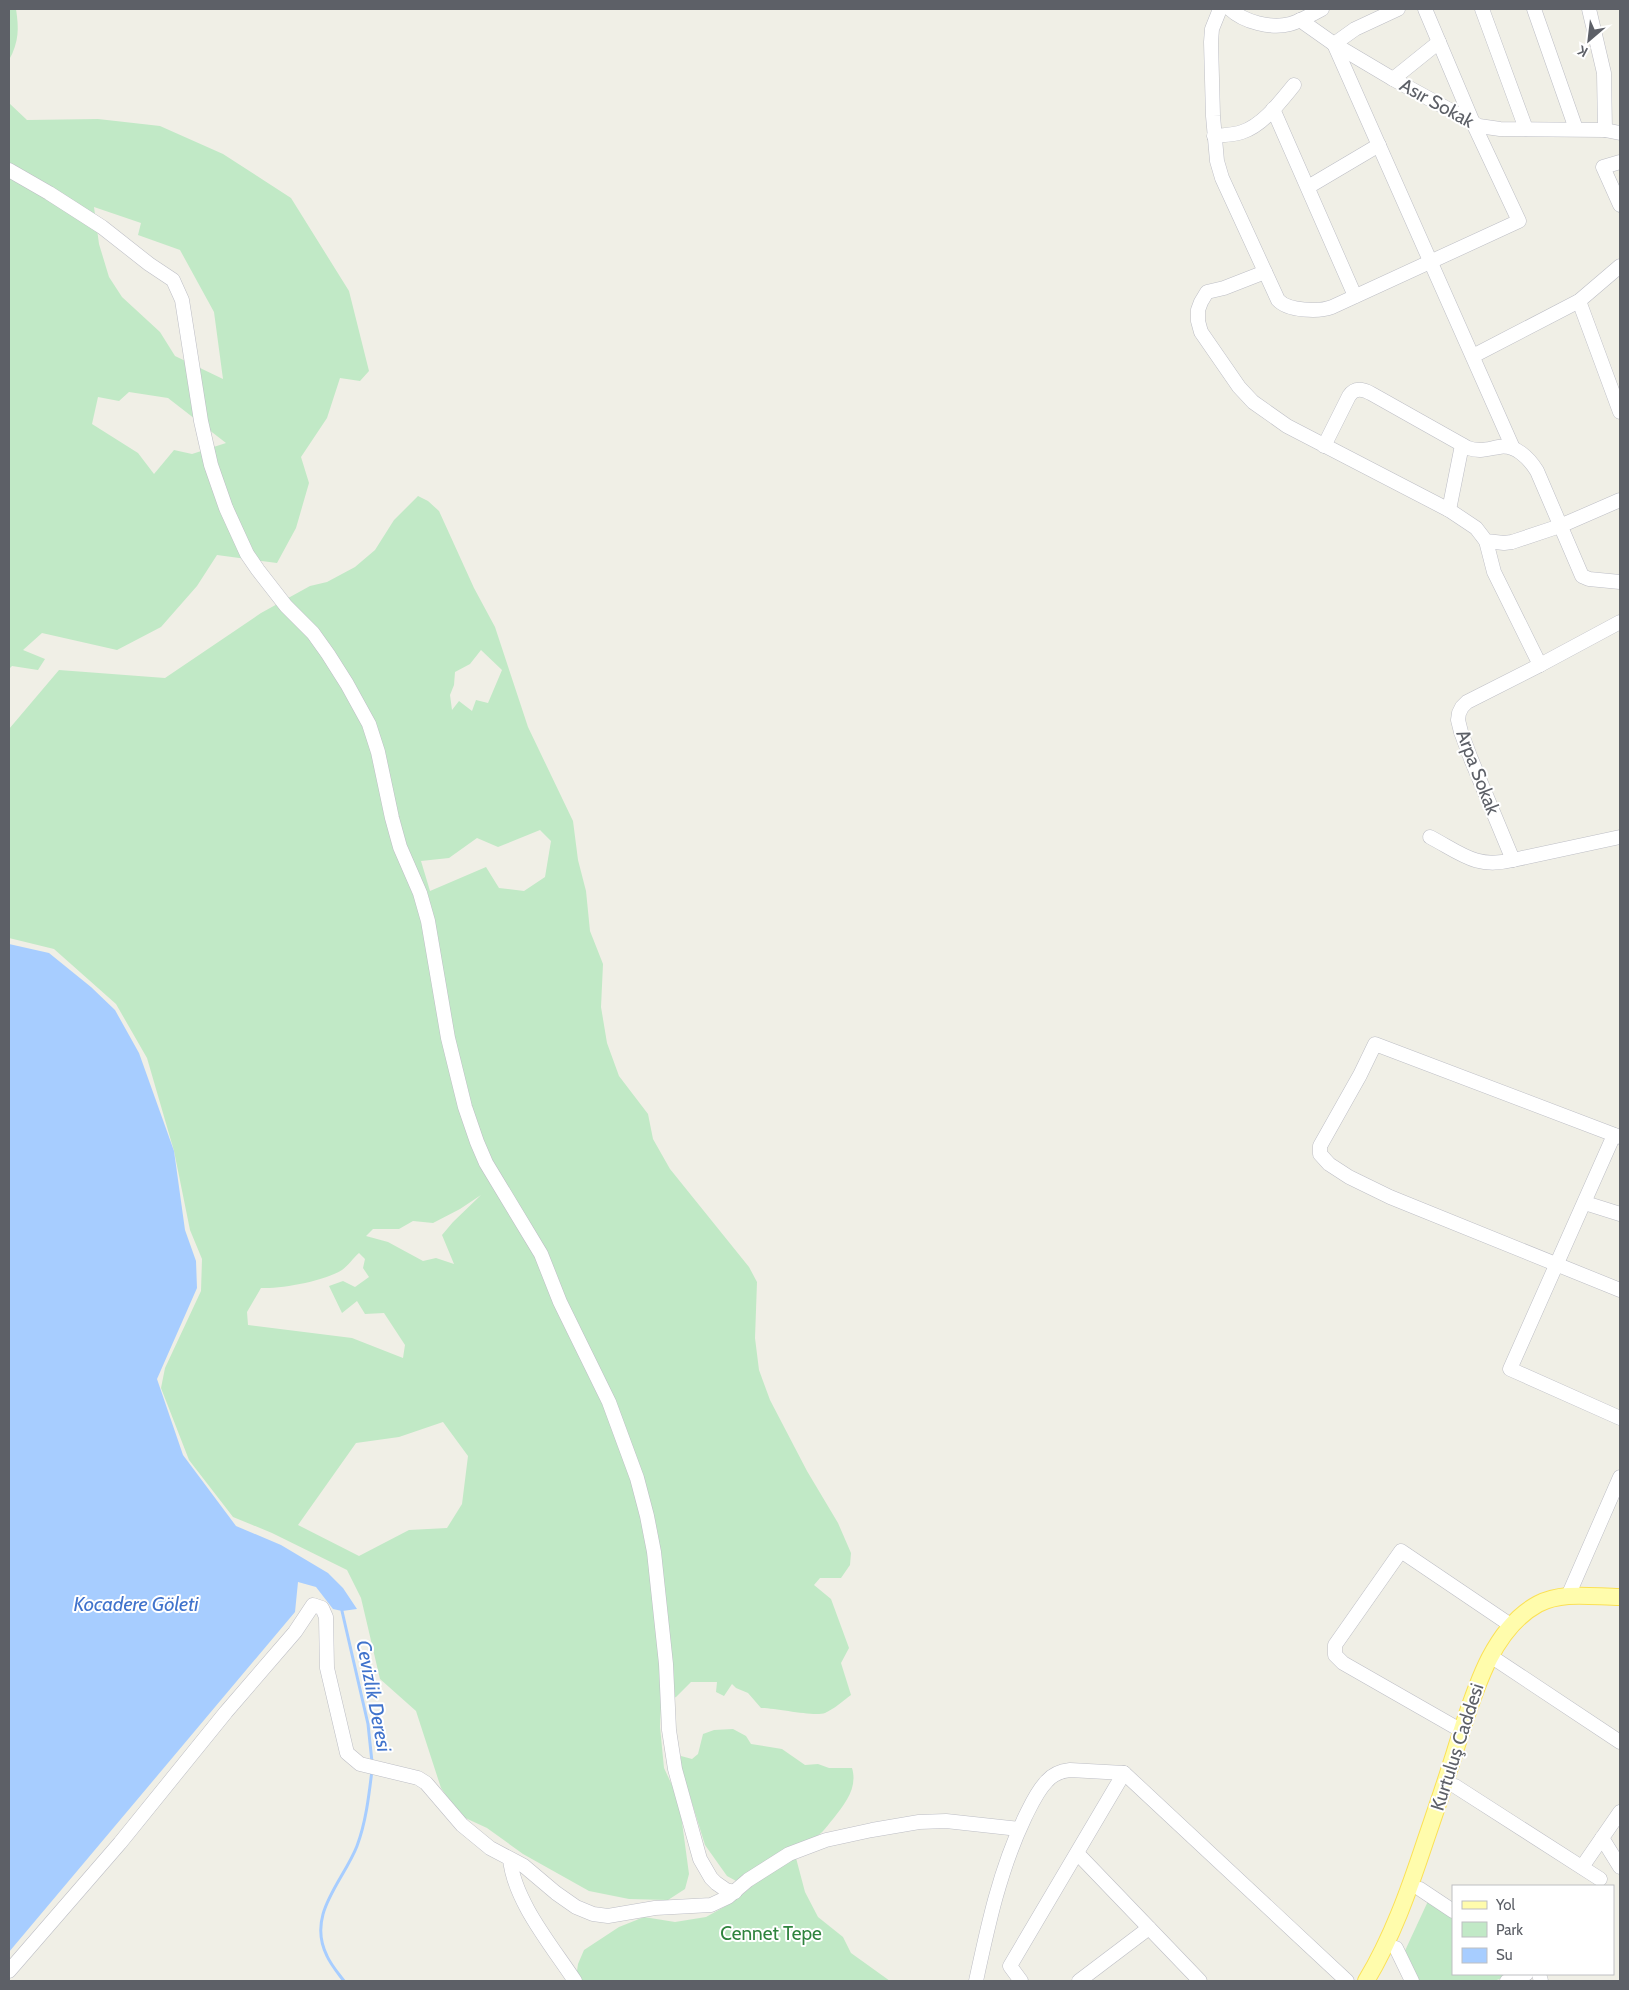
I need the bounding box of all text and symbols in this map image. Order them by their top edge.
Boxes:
north arrow [1564,15,1614,65]
text: K [1575,41,1591,61]
street label: Asır Sokak [1396,73,1479,133]
street label: Arpa Sokak [1451,726,1505,818]
water label: Kocadere Göleti [73,1592,199,1616]
water label: Cevizlik Deresi [351,1638,397,1755]
street label: Kurtuluş Caddesi [1426,1680,1488,1814]
legend [1452,1885,1614,1975]
text: Yol [1495,1896,1515,1914]
text: Park [1496,1921,1523,1939]
park label: Cennet Tepe [720,1922,822,1945]
text: Su [1496,1946,1513,1964]

